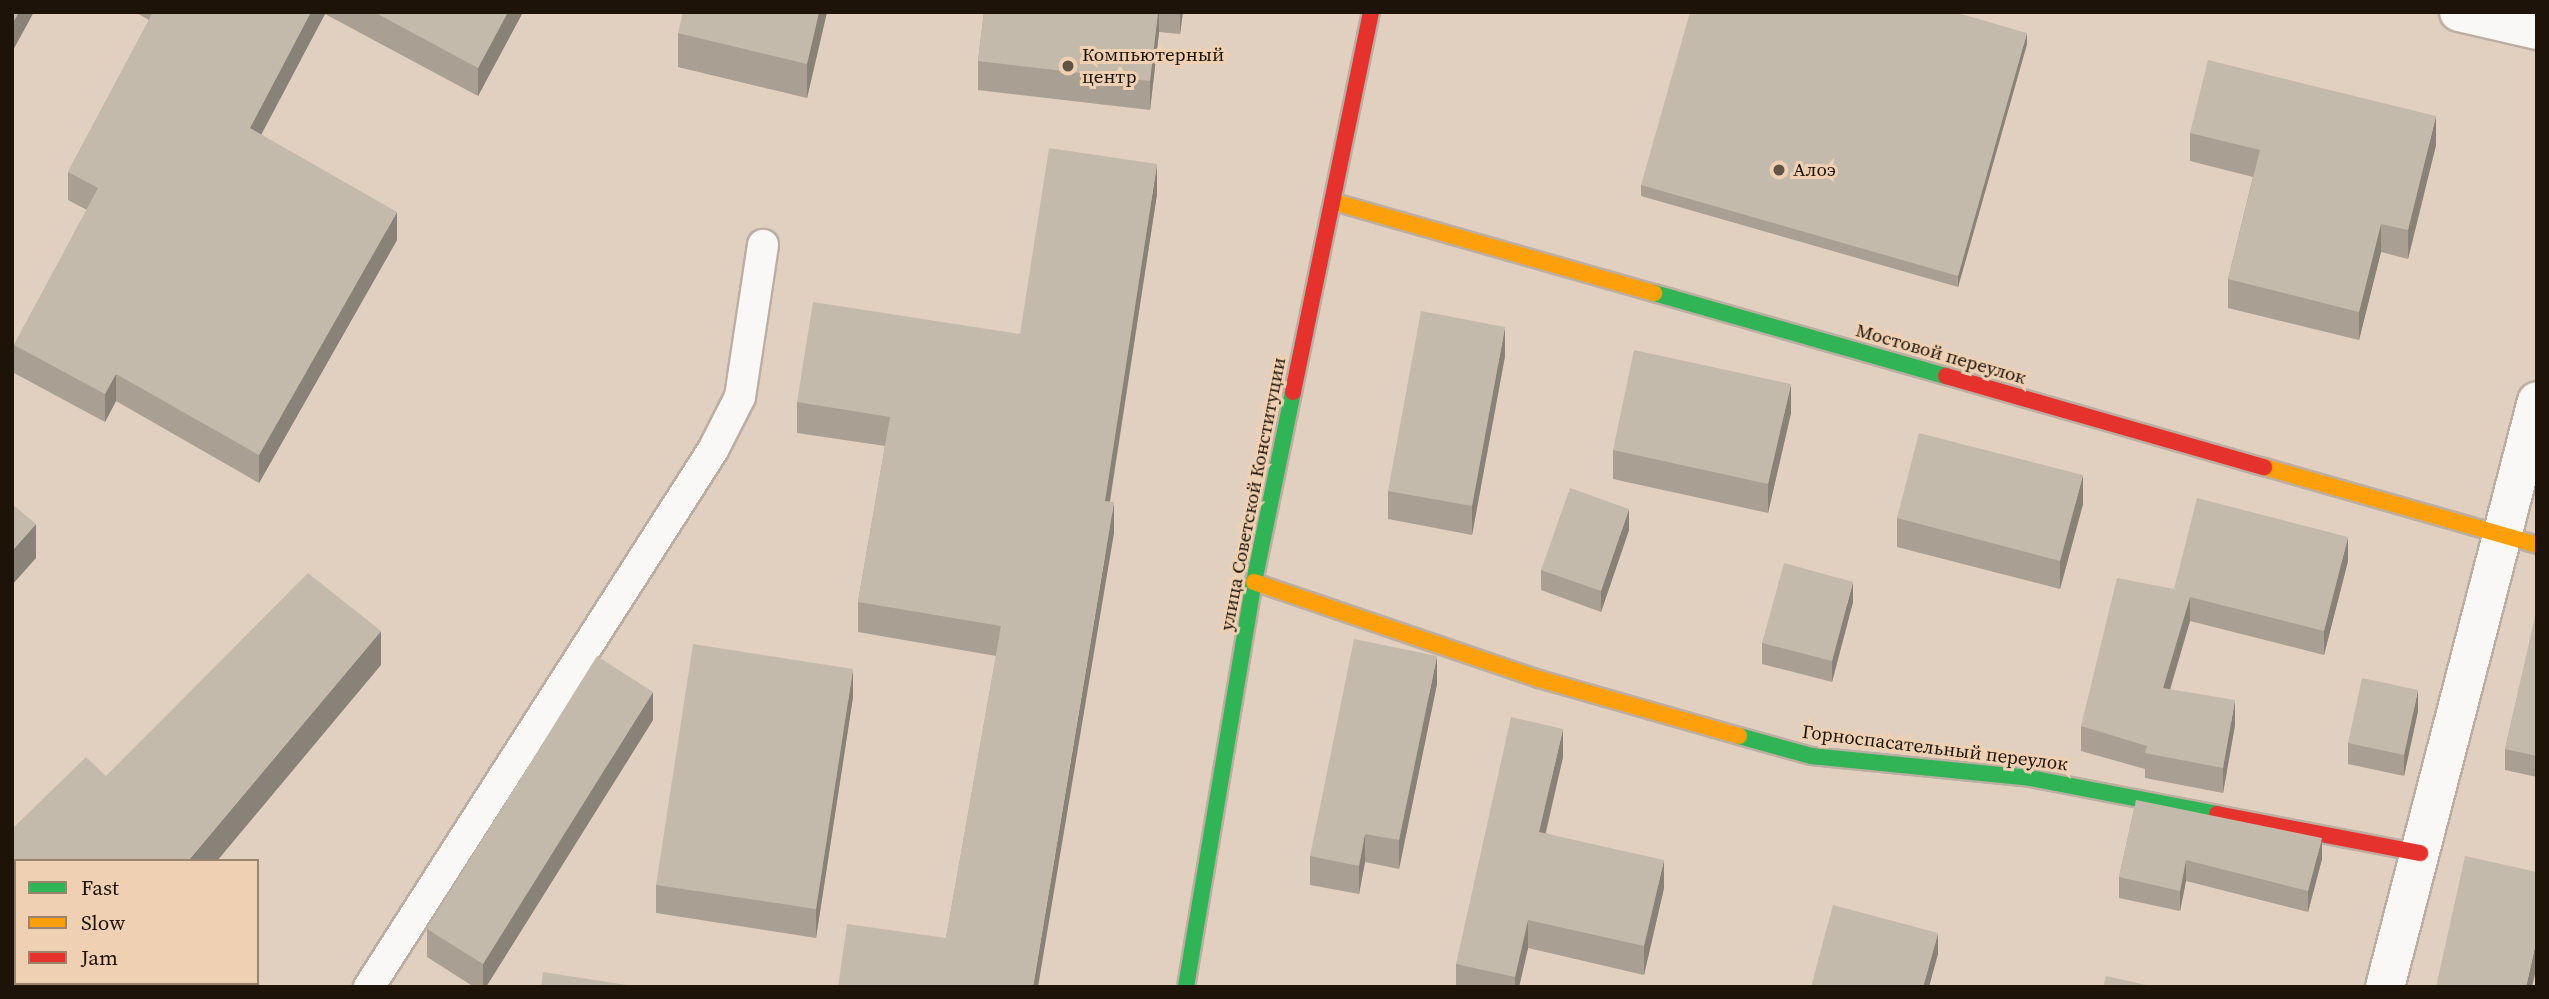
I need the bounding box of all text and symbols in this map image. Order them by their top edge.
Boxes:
place label: Компьютерный центр [1082,44,1224,88]
marker: Компьютерный центр [1060,58,1076,74]
place label: Алоэ [1793,159,1836,181]
marker: Алоэ [1771,162,1787,178]
street label: Мостовой переулок [1853,319,2029,389]
street label: улица Советской Конституции [1215,355,1291,633]
street label: Горноспасательный переулок [1801,720,2069,776]
legend [14,859,259,985]
text: Fast [81,873,119,902]
text: Slow [81,908,125,937]
text: Jam [81,943,118,972]

